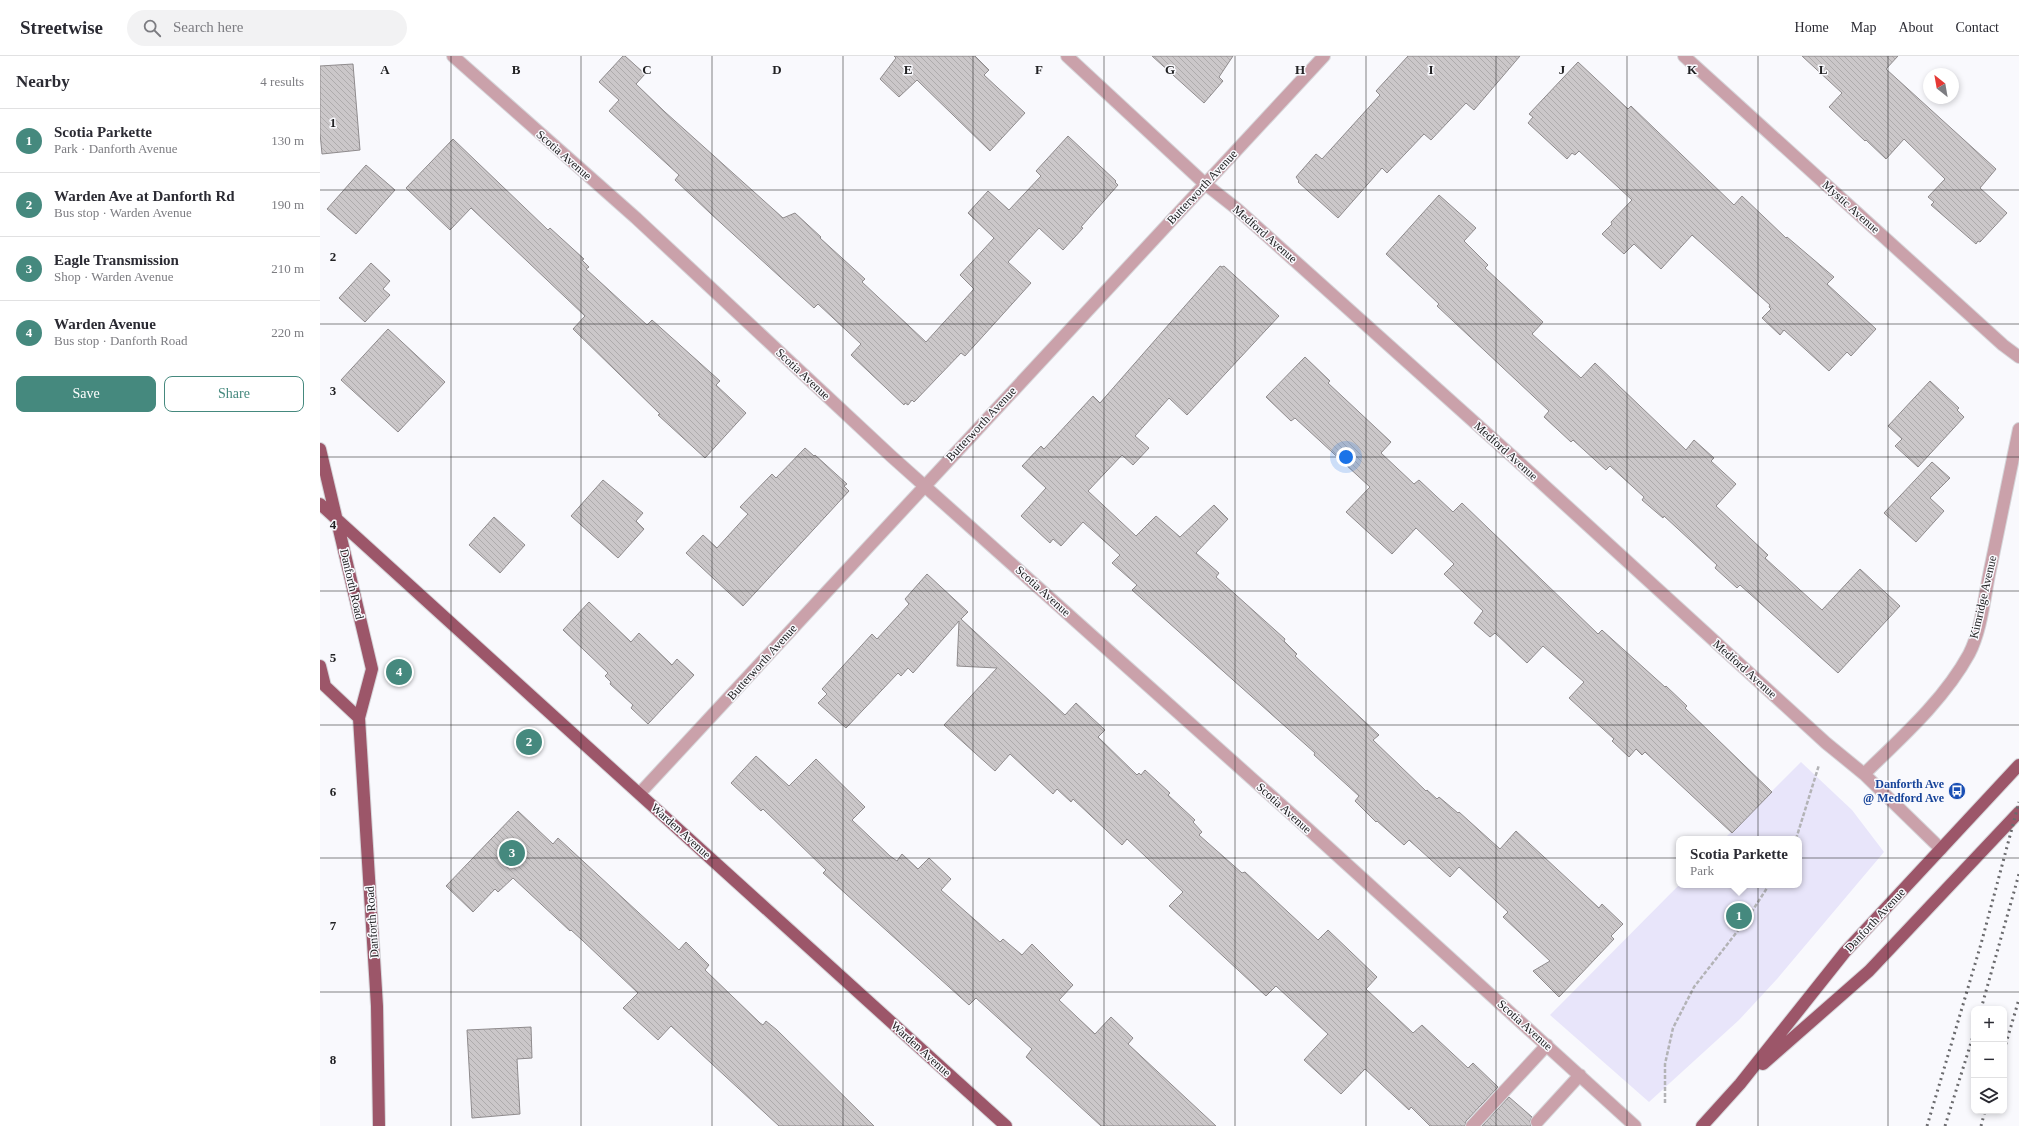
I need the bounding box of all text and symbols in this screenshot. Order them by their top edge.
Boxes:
search box [127,10,407,46]
text: Streetwise [20,17,103,38]
icon: search [141,17,163,39]
text: Search here [173,19,243,35]
text: Home [1795,20,1829,35]
text: Map [1851,20,1876,35]
text: About [1898,20,1933,35]
text: Contact [1955,20,1999,35]
text: A [380,62,390,77]
text: B [512,62,521,77]
text: C [642,62,652,77]
text: D [772,62,782,77]
text: E [904,62,912,77]
text: F [1035,62,1043,77]
text: G [1165,62,1175,77]
text: H [1295,62,1305,77]
text: I [1428,62,1434,77]
text: J [1559,62,1566,77]
text: K [1687,62,1698,77]
text: L [1819,62,1828,77]
north arrow [1923,68,1959,104]
text: Nearby [16,72,70,91]
text: 4 results [260,74,304,89]
text: 1 [330,115,336,130]
text: Scotia Parkette [54,124,152,140]
street label: Scotia Avenue [533,127,595,183]
text: 1 [26,133,32,148]
text: 130 m [271,133,304,148]
text: Park · Danforth Avenue [54,141,178,156]
street label: Butterworth Avenue [1164,147,1240,227]
street label: Mystic Avenue [1820,178,1882,236]
text: Warden Ave at Danforth Rd [54,188,235,204]
text: 2 [26,197,32,212]
text: 190 m [271,197,304,212]
street label: Medford Avenue [1230,202,1300,266]
text: Bus stop · Warden Avenue [54,205,192,220]
text: 2 [330,249,336,264]
text: Eagle Transmission [54,252,179,268]
text: 3 [26,261,32,276]
text: 210 m [271,261,304,276]
text: Shop · Warden Avenue [54,269,173,284]
text: Warden Avenue [54,316,156,332]
text: 4 [26,325,32,340]
text: 220 m [271,325,304,340]
text: Bus stop · Danforth Road [54,333,188,348]
street label: Scotia Avenue [773,345,833,403]
button: Save [16,376,156,412]
button: Share [164,376,304,412]
text: 3 [330,383,337,398]
street label: Butterworth Avenue [943,384,1019,464]
street label: Medford Avenue [1471,419,1541,483]
your location [1336,447,1356,467]
text: 4 [330,517,337,532]
street label: Danforth Road [337,548,367,620]
street label: Kimridge Avenue [1967,554,1999,640]
street label: Scotia Avenue [1013,563,1073,619]
street label: Butterworth Avenue [724,621,800,703]
street label: Medford Avenue [1710,637,1780,701]
text: 5 [330,650,337,665]
pin: 4 [386,657,412,687]
pin: 2 [516,727,542,757]
place label: Danforth Ave @ Medford Ave [1863,777,1945,805]
street label: Scotia Avenue [1254,780,1314,836]
bus stop icon: Danforth Ave @ Medford Ave [1947,781,1967,801]
text: 6 [330,784,337,799]
street label: Warden Avenue [648,800,714,862]
popup [1676,836,1802,888]
pin: 3 [499,838,525,868]
text: Scotia Parkette [1690,846,1788,862]
text: Park [1690,863,1714,878]
street label: Danforth Avenue [1842,885,1908,955]
street label: Danforth Road [363,886,381,958]
pin: 1 [1726,901,1752,931]
text: 7 [330,918,337,933]
street label: Scotia Avenue [1495,997,1555,1053]
map controls [1971,1006,2007,1114]
button: + [1971,1006,2007,1042]
street label: Warden Avenue [888,1018,954,1080]
button: − [1971,1042,2007,1078]
text: 8 [330,1052,337,1067]
button: layers [1971,1078,2007,1114]

